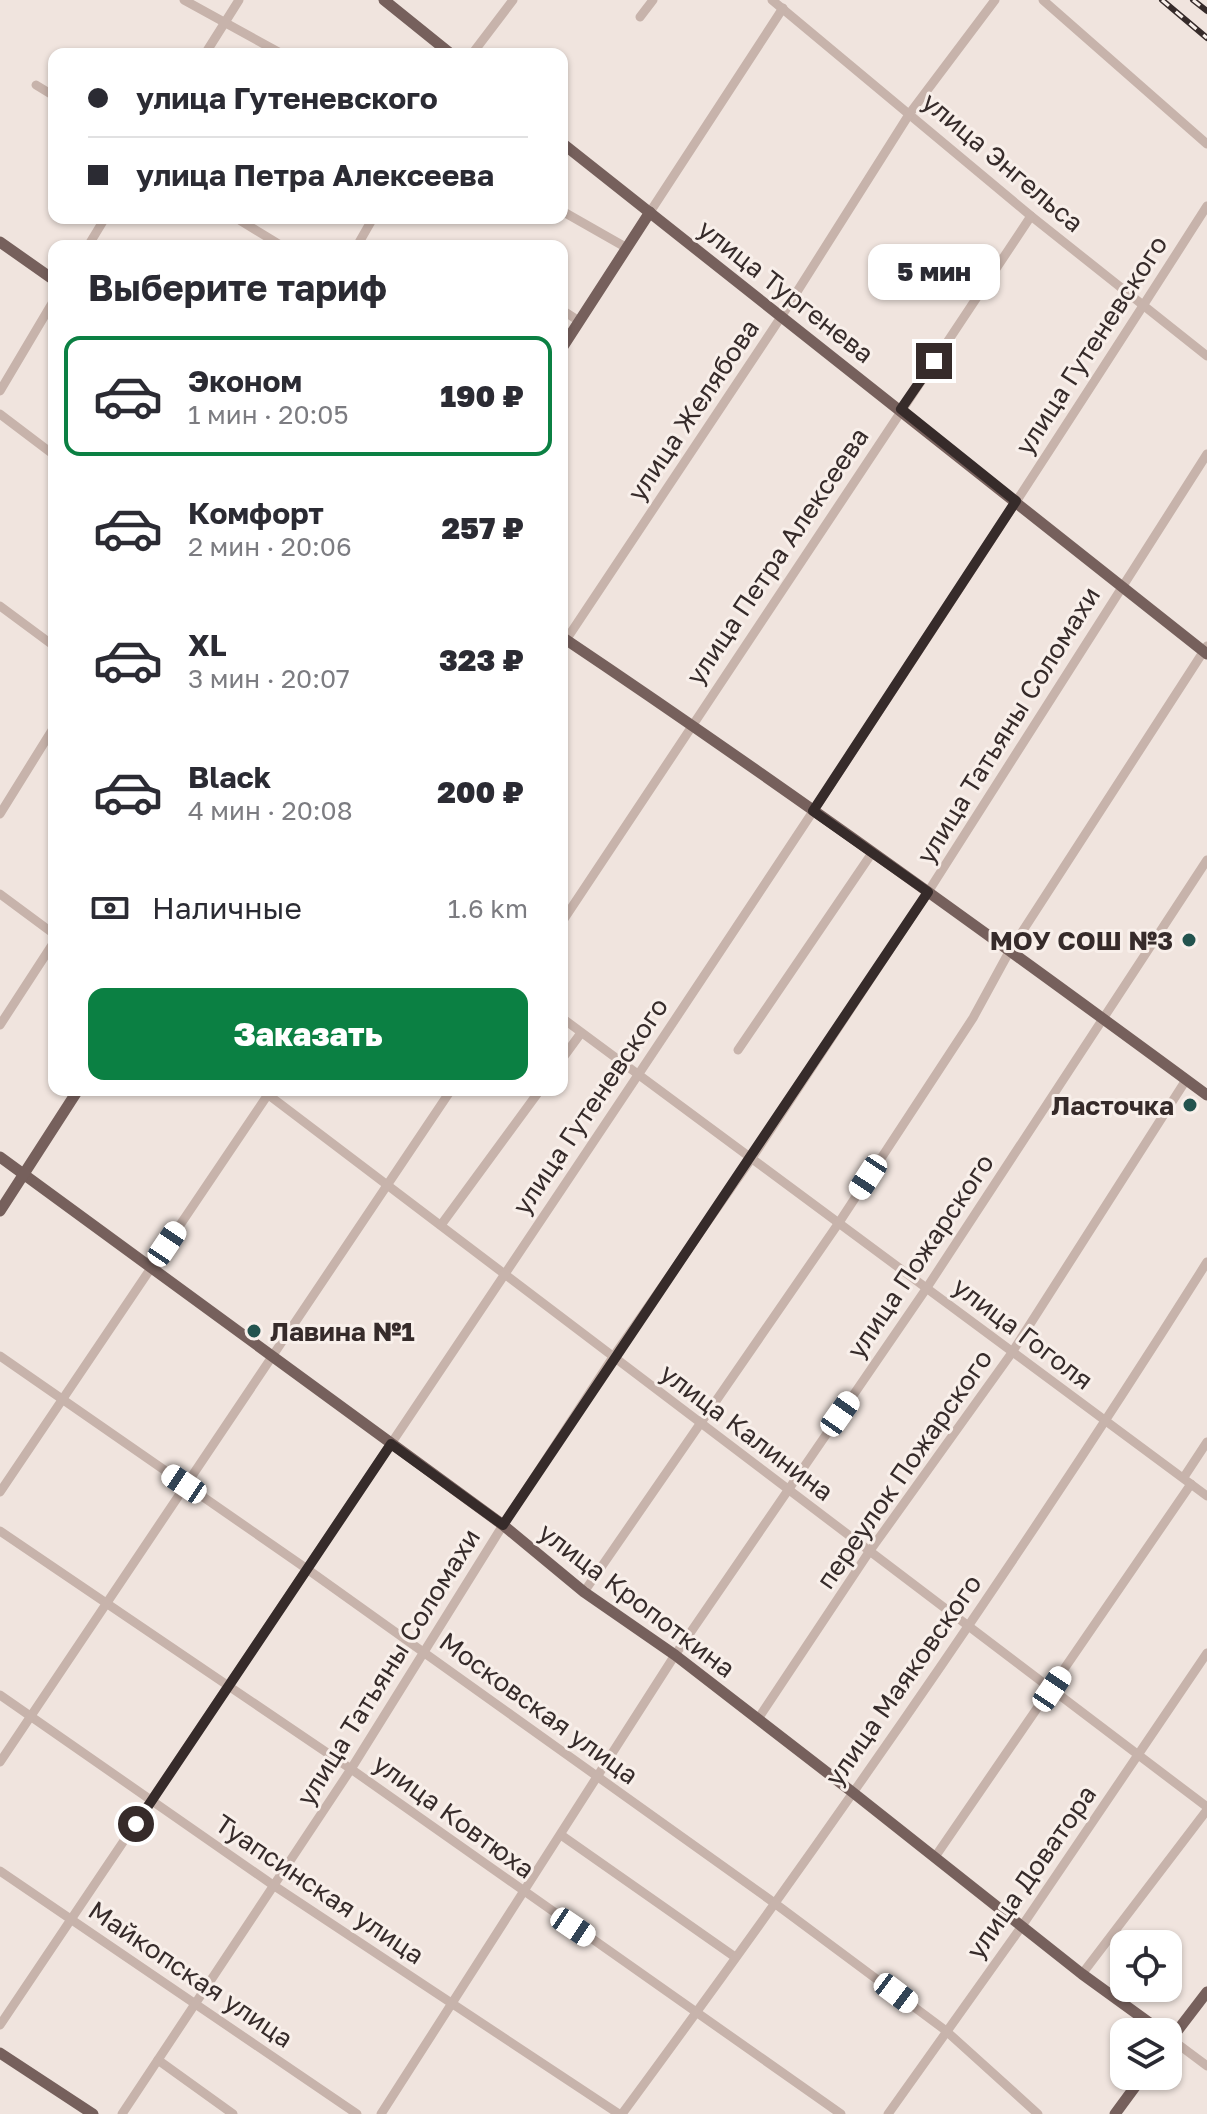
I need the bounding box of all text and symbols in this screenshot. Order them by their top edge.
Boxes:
text: улица Гутеневского [136,80,438,116]
street label: улица Энгельса [916,86,1090,238]
text: улица Петра Алексеева [136,157,494,193]
street label: улица Тургенева [692,213,880,369]
street label: улица Гутеневского [1009,230,1173,460]
callout: 5 мин [868,245,1000,301]
text: 5 мин [897,256,971,287]
text: Выберите тариф [88,266,387,309]
street label: улица Желябова [621,313,765,507]
route end [916,343,952,379]
icon: car [92,360,164,432]
text: Эконом [188,363,302,399]
text: 190 ₽ [440,378,524,414]
text: 1 мин · 20:05 [188,399,349,430]
street label: улица Петра Алексеева [679,422,875,690]
icon: car [92,492,164,564]
text: Комфорт [188,495,324,531]
text: 257 ₽ [441,510,524,546]
text: 2 мин · 20:06 [188,531,352,562]
street label: улица Татьяны Соломахи [910,581,1106,869]
icon: car [92,624,164,696]
text: XL [188,627,227,663]
text: 323 ₽ [439,642,524,678]
text: 3 мин · 20:07 [188,663,350,694]
icon: car [92,756,164,828]
text: Black [188,759,271,795]
text: 200 ₽ [437,774,524,810]
text: 4 мин · 20:08 [188,795,353,826]
icon: cash [88,886,132,930]
text: Наличные [152,890,302,926]
text: 1.6 km [448,893,528,924]
place label: МОУ СОШ №3 [990,925,1173,956]
marker: МОУ СОШ №3 [1180,931,1198,949]
button: Заказать [88,988,528,1080]
street label: улица Гутеневского [506,992,674,1220]
place label: Ласточка [1051,1090,1174,1121]
marker: Ласточка [1181,1096,1199,1114]
street label: улица Пожарского [840,1148,1000,1364]
car [845,1150,891,1204]
car [144,1217,190,1271]
street label: улица Гоголя [947,1270,1099,1396]
place label: Лавина №1 [270,1316,415,1347]
marker: Лавина №1 [245,1322,263,1340]
street label: переулок Пожарского [810,1343,998,1595]
street label: улица Калинина [654,1357,840,1507]
car [816,1387,864,1441]
car [157,1461,211,1507]
street label: улица Кропоткина [533,1516,741,1684]
street label: улица Татьяны Соломахи [290,1523,486,1811]
street label: улица Маяковского [818,1568,988,1792]
street label: Московская улица [434,1626,644,1790]
car [1029,1662,1075,1716]
street label: улица Ковтюха [367,1747,541,1885]
street label: улица Доватора [960,1779,1102,1965]
route start [118,1806,154,1842]
street label: Туапсинская улица [210,1808,430,1970]
street label: Майкопская улица [83,1894,299,2054]
car [546,1904,600,1950]
map controls [1110,1930,1182,2090]
button: locate [1110,1930,1182,2002]
car [870,1969,922,2017]
button: layers [1110,2018,1182,2090]

